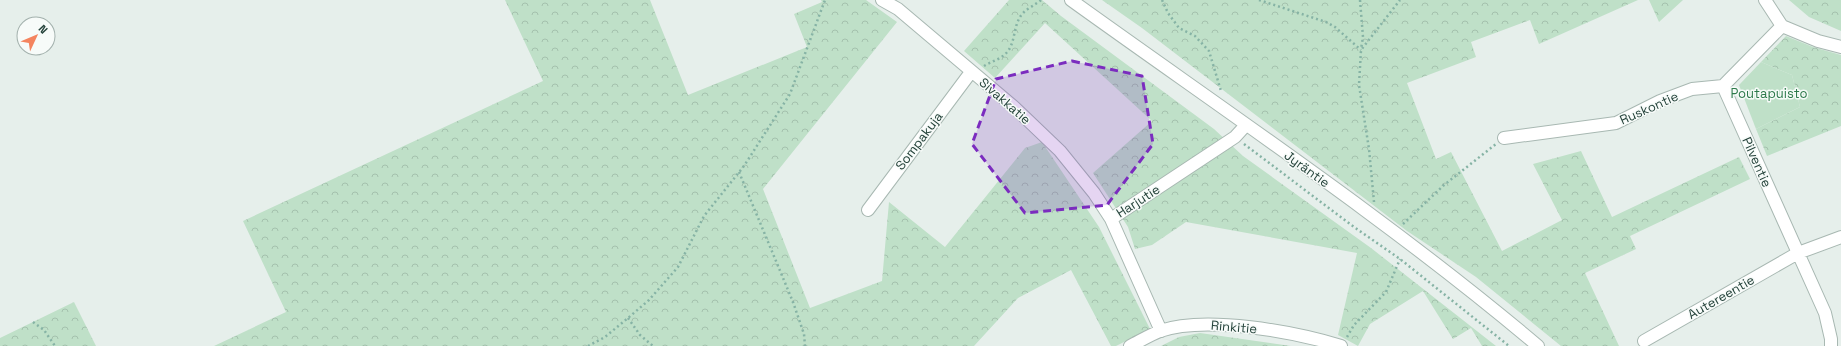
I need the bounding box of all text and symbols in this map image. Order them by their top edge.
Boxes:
north arrow [16,16,56,56]
text: N [36,22,51,37]
street label: Sivakkatie [976,74,1034,128]
park label: Poutapuisto [1730,85,1808,102]
street label: Ruskontie [1617,88,1681,128]
street label: Sompakuja [892,108,947,174]
street label: Pilventie [1738,134,1776,190]
street label: Jyräntie [1281,147,1333,191]
street label: Harjutie [1113,181,1163,221]
street label: Autereentie [1685,271,1757,323]
street label: Rinkitie [1210,317,1258,337]

